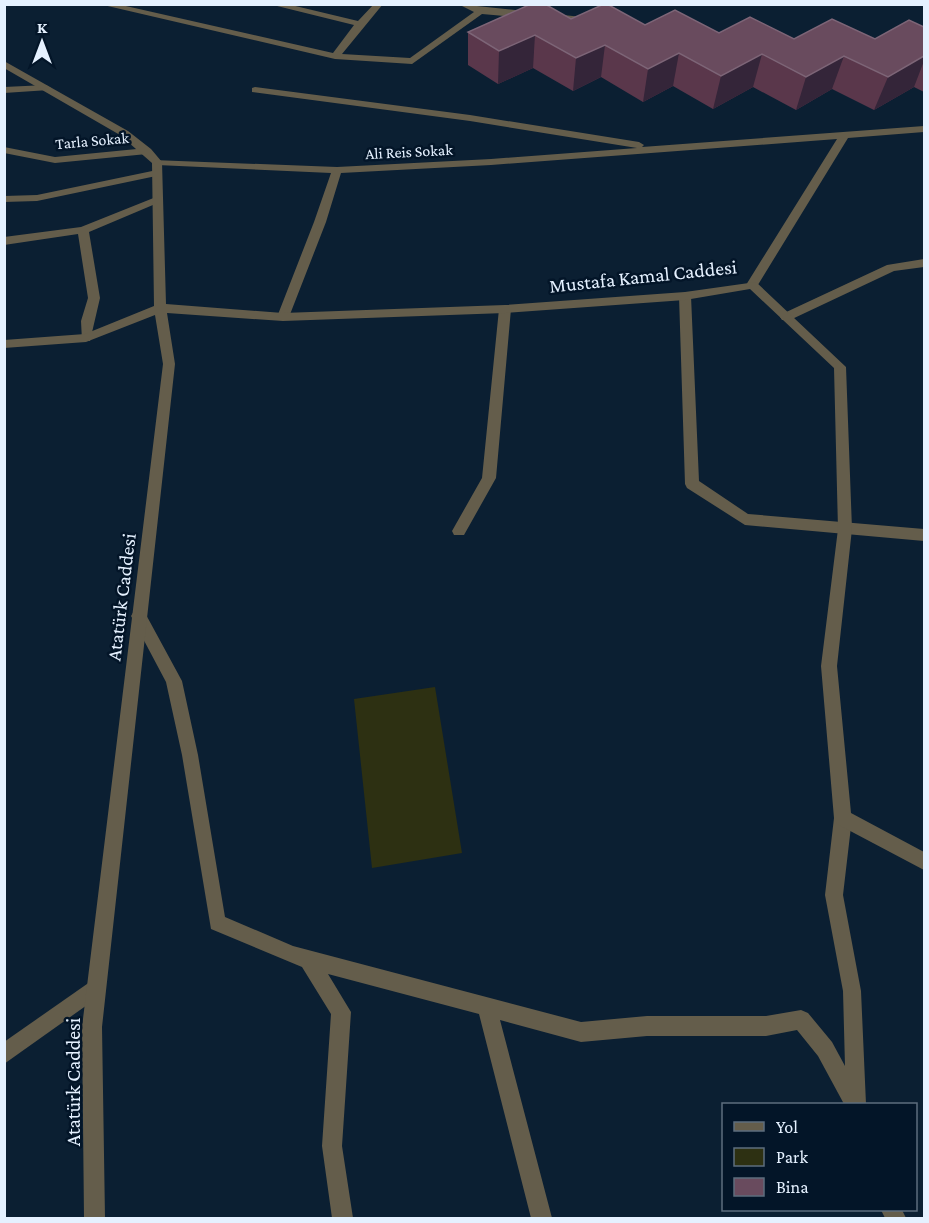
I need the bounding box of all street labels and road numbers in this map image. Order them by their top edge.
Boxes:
street label: Tarla Sokak [55,129,130,152]
street label: Ali Reis Sokak [365,141,454,162]
street label: Mustafa Kamal Caddesi [548,255,738,297]
street label: Atatürk Caddesi [102,532,140,662]
street label: Atatürk Caddesi [62,1018,84,1146]

